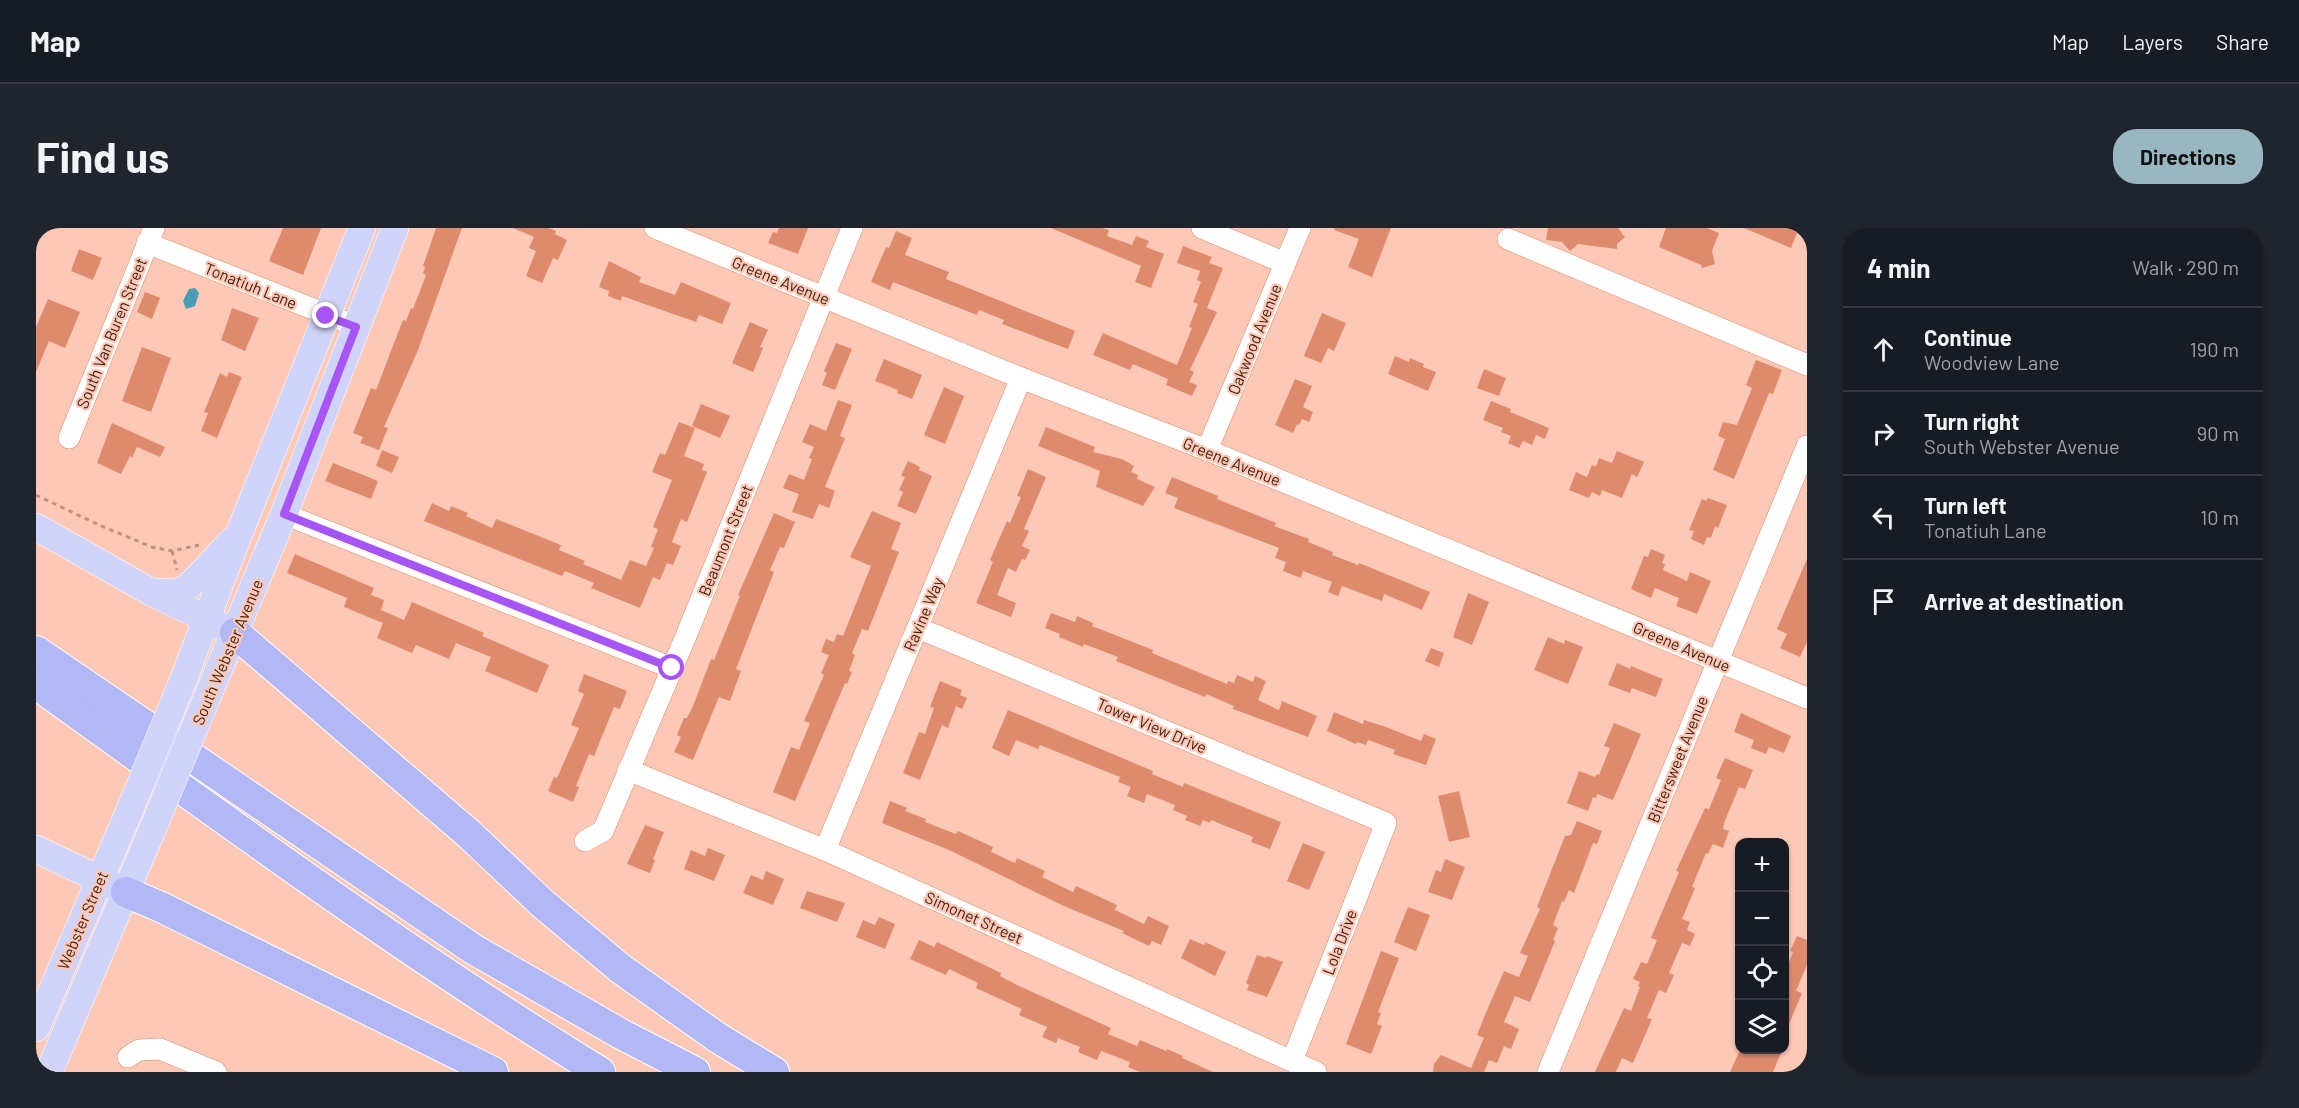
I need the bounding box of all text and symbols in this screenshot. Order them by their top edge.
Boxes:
text: Map [30,24,81,58]
text: Map [2052,29,2089,54]
text: Layers [2122,29,2183,54]
text: Share [2216,29,2269,54]
button: Directions [2113,129,2263,184]
text: Find us [36,131,169,181]
street label: Greene Avenue [729,252,833,308]
text: 4 min [1867,252,1931,283]
street label: South Van Buren Street [72,255,150,411]
text: Walk · 290 m [2132,255,2239,279]
street label: Tonatiuh Lane [202,258,300,312]
street label: Oakwood Avenue [1223,281,1285,397]
route end [312,302,338,328]
text: Continue [1924,324,2012,350]
icon: ahead [1867,333,1900,366]
text: 190 m [2190,337,2239,361]
text: Woodview Lane [1924,350,2060,374]
text: Turn right [1924,408,2019,434]
icon: right [1867,417,1900,450]
text: 90 m [2197,421,2239,445]
street label: Greene Avenue [1180,433,1284,489]
text: South Webster Avenue [1924,434,2120,458]
street label: Beaumont Street [694,482,756,598]
text: Turn left [1924,492,2007,518]
icon: left [1867,501,1900,534]
text: 10 m [2200,505,2239,529]
text: Tonatiuh Lane [1924,518,2047,542]
street label: Ravine Way [899,574,947,654]
street label: South Webster Avenue [188,576,266,728]
icon: arrive [1867,585,1900,618]
text: Arrive at destination [1924,588,2123,614]
street label: Greene Avenue [1631,617,1733,675]
route start [658,654,684,680]
street label: Tower View Drive [1094,693,1210,757]
street label: Bittersweet Avenue [1643,693,1711,825]
map controls [1735,838,1789,1054]
button: + [1735,838,1789,892]
street label: Webster Street [53,868,111,972]
street label: Simonet Street [922,887,1026,947]
button: − [1735,892,1789,946]
street label: Lola Drive [1318,907,1360,977]
button: locate [1735,946,1789,1000]
button: layers [1735,1000,1789,1054]

